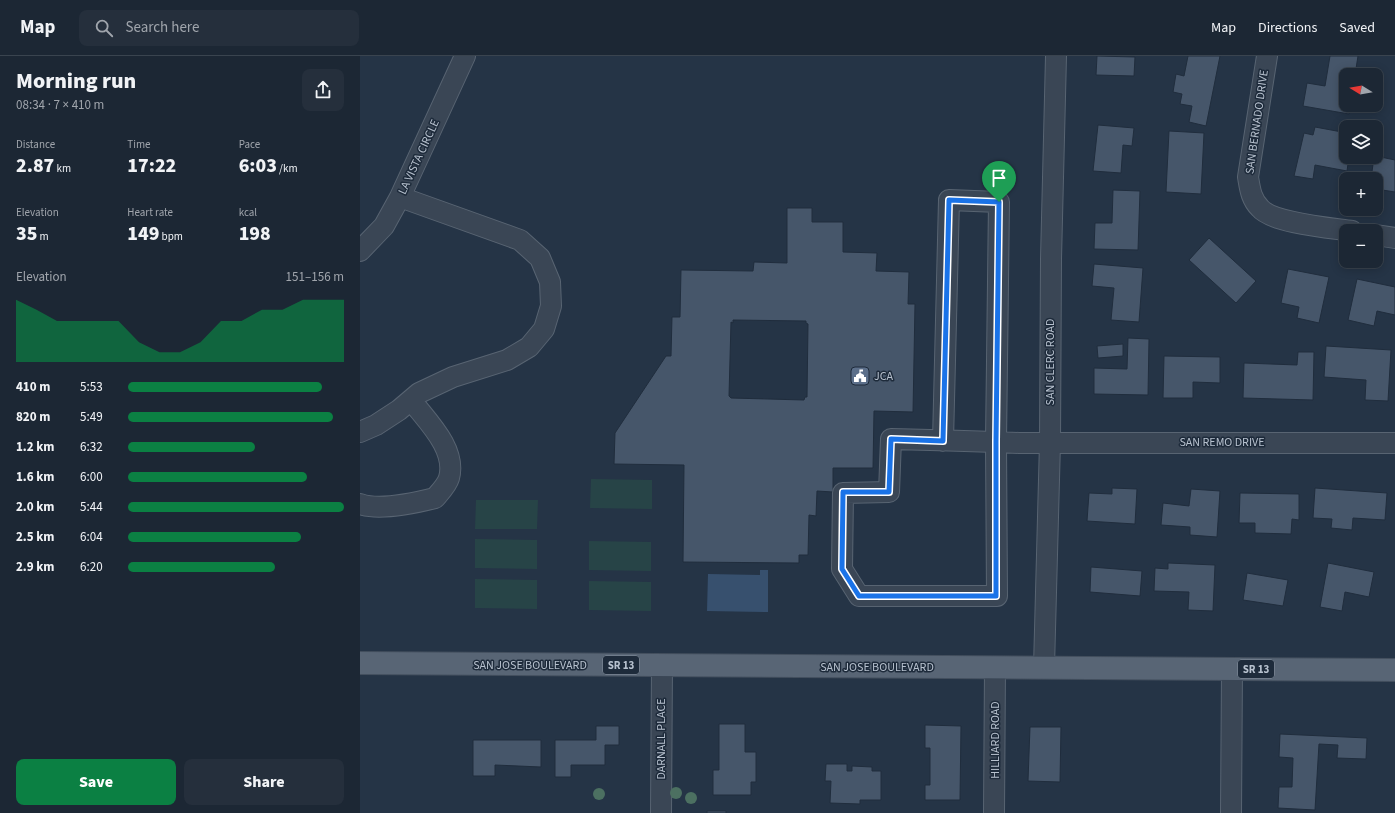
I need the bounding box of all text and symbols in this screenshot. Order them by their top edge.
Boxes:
search box [79,10,359,46]
text: Map [20,14,55,41]
icon: search [93,17,115,39]
text: Search here [125,17,199,38]
text: Map [1211,18,1236,38]
text: Directions [1258,18,1317,38]
text: Saved [1339,18,1375,38]
text: Morning run [16,65,136,97]
north arrow [1339,68,1383,112]
map controls [1339,68,1383,268]
button: share [302,69,344,111]
street label: SAN BERNADO DRIVE [1241,69,1273,175]
text: 08:34 · 7 × 410 m [16,96,104,114]
street label: LA VISTA CIRCLE [394,117,444,197]
button: layers [1339,120,1383,164]
text: Distance [16,137,55,152]
text: Time [127,137,151,152]
text: Pace [239,137,260,152]
text: 2.87 [16,152,54,180]
text: 17:22 [127,152,176,180]
text: 6:03 [239,152,277,180]
text: km [54,161,71,176]
text: /km [277,161,298,176]
pin [982,161,1016,202]
icon: arrive [988,167,1010,189]
button: + [1339,172,1383,216]
text: Elevation [16,205,59,220]
text: Heart rate [127,205,173,220]
text: kcal [239,205,257,220]
text: 35 [16,220,37,248]
text: 149 [127,220,159,248]
text: 198 [239,220,271,248]
button: − [1339,224,1383,268]
text: m [37,229,49,244]
text: bpm [159,229,183,244]
text: Elevation [16,268,67,286]
text: 151–156 m [286,268,344,286]
street label: SAN CLERC ROAD [1042,319,1059,405]
public building icon: JCA [849,365,871,387]
place label: JCA [874,368,894,385]
text: 410 m [16,378,50,396]
text: 5:53 [80,378,103,396]
text: 820 m [16,408,50,426]
text: 5:49 [80,408,103,426]
street label: SAN REMO DRIVE [1179,434,1265,451]
text: 1.2 km [16,438,55,456]
text: 6:32 [80,438,103,456]
text: 1.6 km [16,468,55,486]
text: 6:00 [80,468,103,486]
text: 2.0 km [16,498,55,516]
text: 5:44 [80,498,103,516]
text: 2.5 km [16,528,55,546]
text: 6:04 [80,528,103,546]
text: 2.9 km [16,558,55,576]
text: 6:20 [80,558,103,576]
road number: SR 13 [603,656,639,674]
street label: SAN JOSE BOULEVARD [473,657,587,674]
street label: SAN JOSE BOULEVARD [820,659,934,676]
road number: SR 13 [1238,660,1274,678]
street label: DARNALL PLACE [653,698,670,780]
street label: HILLIARD ROAD [987,701,1004,779]
button: Save [16,759,176,805]
button: Share [184,759,344,805]

